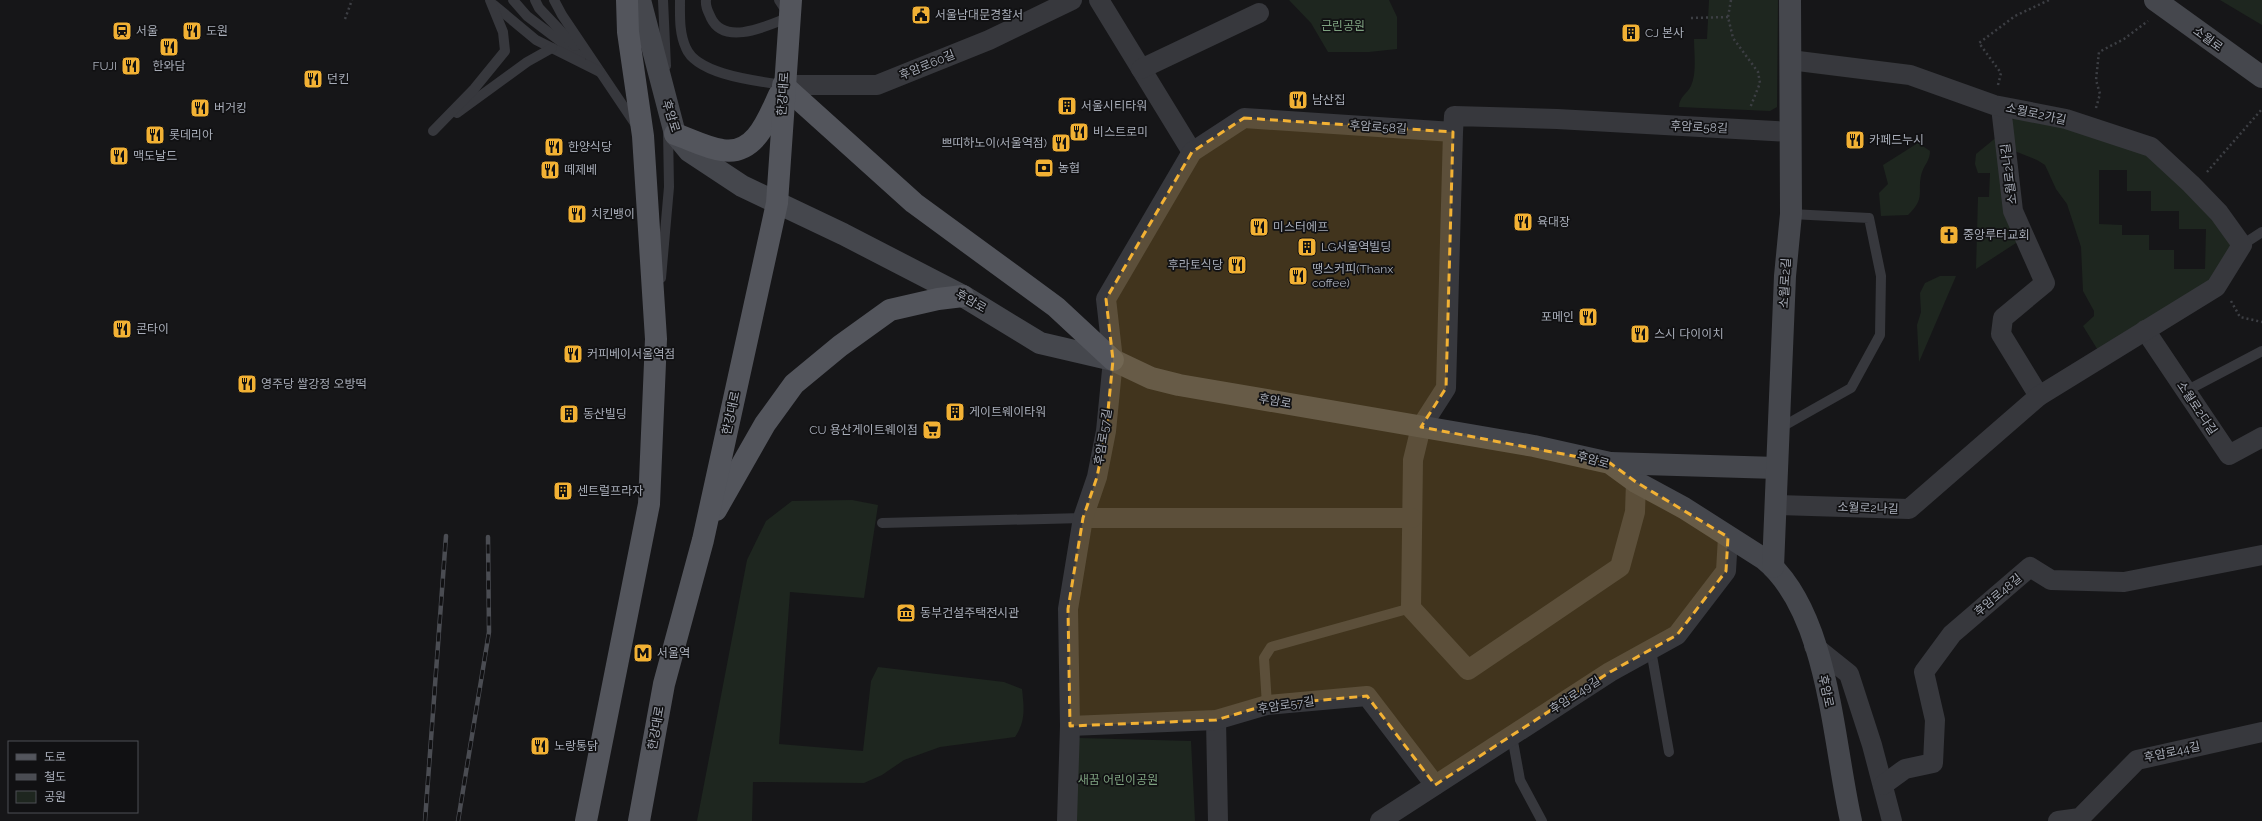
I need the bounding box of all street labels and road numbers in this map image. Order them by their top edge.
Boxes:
street label: 소월로 [2190,24,2226,54]
street label: 후암로60길 [897,48,957,82]
street label: 한강대로 [774,71,792,117]
street label: 후암로 [659,98,683,134]
street label: 소월로2가길 [2004,101,2068,127]
street label: 후암로58길 [1349,118,1407,136]
street label: 후암로58길 [1670,118,1728,136]
street label: 소월로2나길 [1998,143,2020,205]
street label: 소월로2길 [1777,257,1793,309]
street label: 후암로 [953,287,989,315]
street label: 소월로2다길 [2174,379,2220,437]
street label: 한강대로 [720,390,742,436]
street label: 후암로 [1257,391,1293,411]
street label: 후암로57길 [1092,408,1114,466]
street label: 후암로 [1575,449,1611,471]
street label: 소월로2나길 [1837,500,1899,516]
street label: 후암로48길 [1971,571,2025,619]
street label: 후암로49길 [1547,673,1603,717]
street label: 후암로 [1816,673,1836,709]
street label: 후암로57길 [1257,694,1315,716]
street label: 한강대로 [645,705,667,751]
street label: 후암로44길 [2143,739,2201,765]

